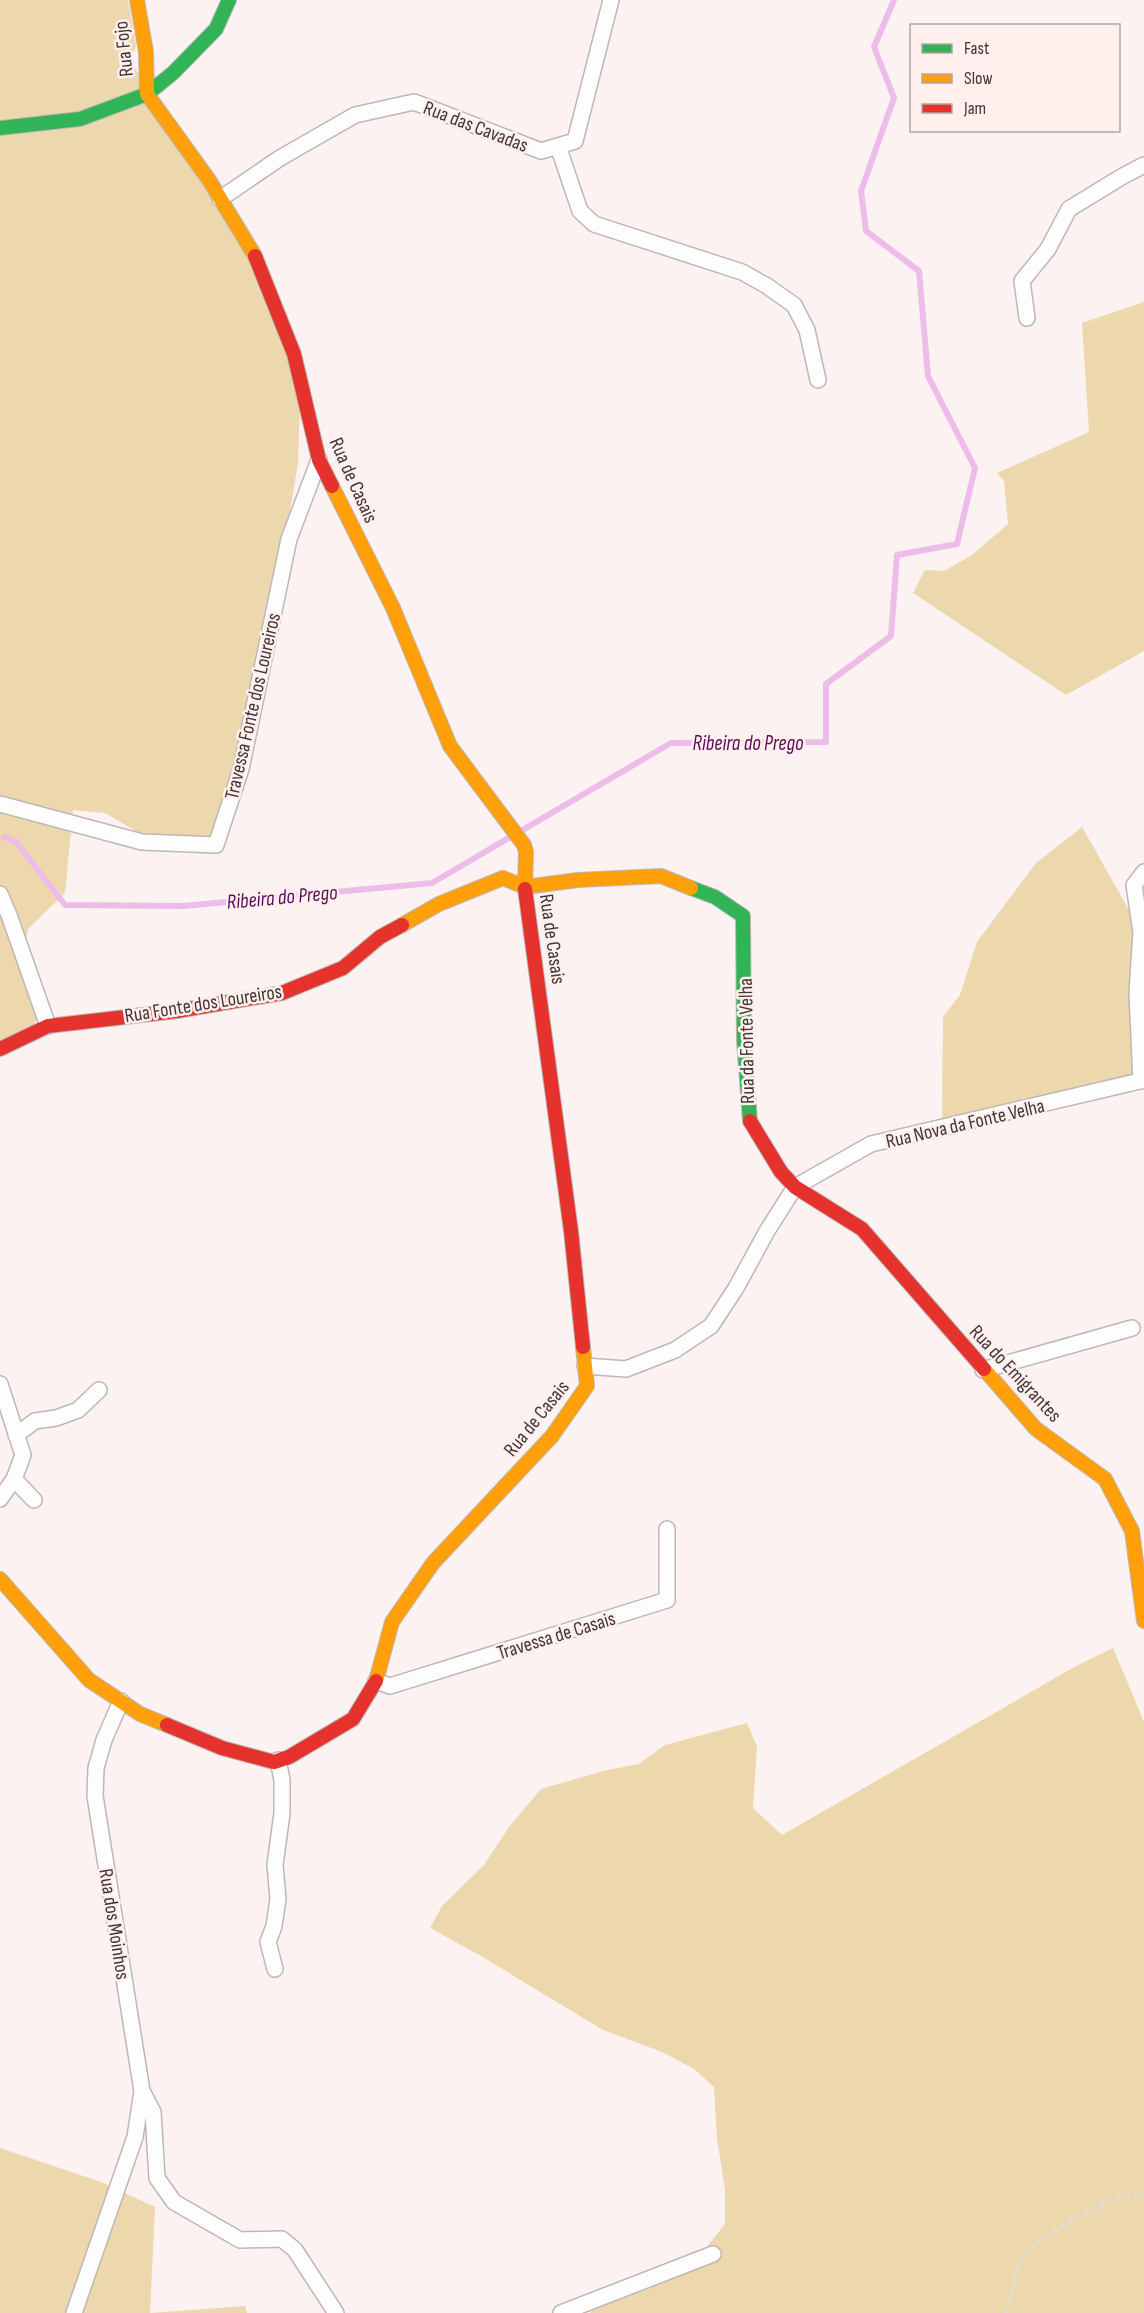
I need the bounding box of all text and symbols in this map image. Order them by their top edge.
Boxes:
street label: Rua Fojo [109,20,139,78]
legend [910,24,1120,132]
text: Fast [964,38,990,59]
text: Slow [964,68,993,89]
street label: Rua das Cavadas [420,96,531,158]
text: Jam [963,98,986,119]
street label: Rua de Casais [324,434,383,527]
street label: Travessa Fonte dos Loureiros [220,611,286,802]
water label: Ribeira do Prego [692,731,804,756]
water label: Ribeira do Prego [226,880,339,915]
street label: Rua de Casais [534,893,570,986]
street label: Rua da Fonte Velha [734,978,760,1104]
street label: Rua Fonte dos Loureiros [123,980,283,1028]
street label: Rua Nova da Fonte Velha [883,1094,1047,1154]
street label: Rua do Emigrantes [964,1320,1066,1427]
street label: Rua de Casais [499,1376,575,1461]
street label: Travessa de Casais [494,1607,618,1665]
street label: Rua dos Moinhos [93,1867,135,1981]

